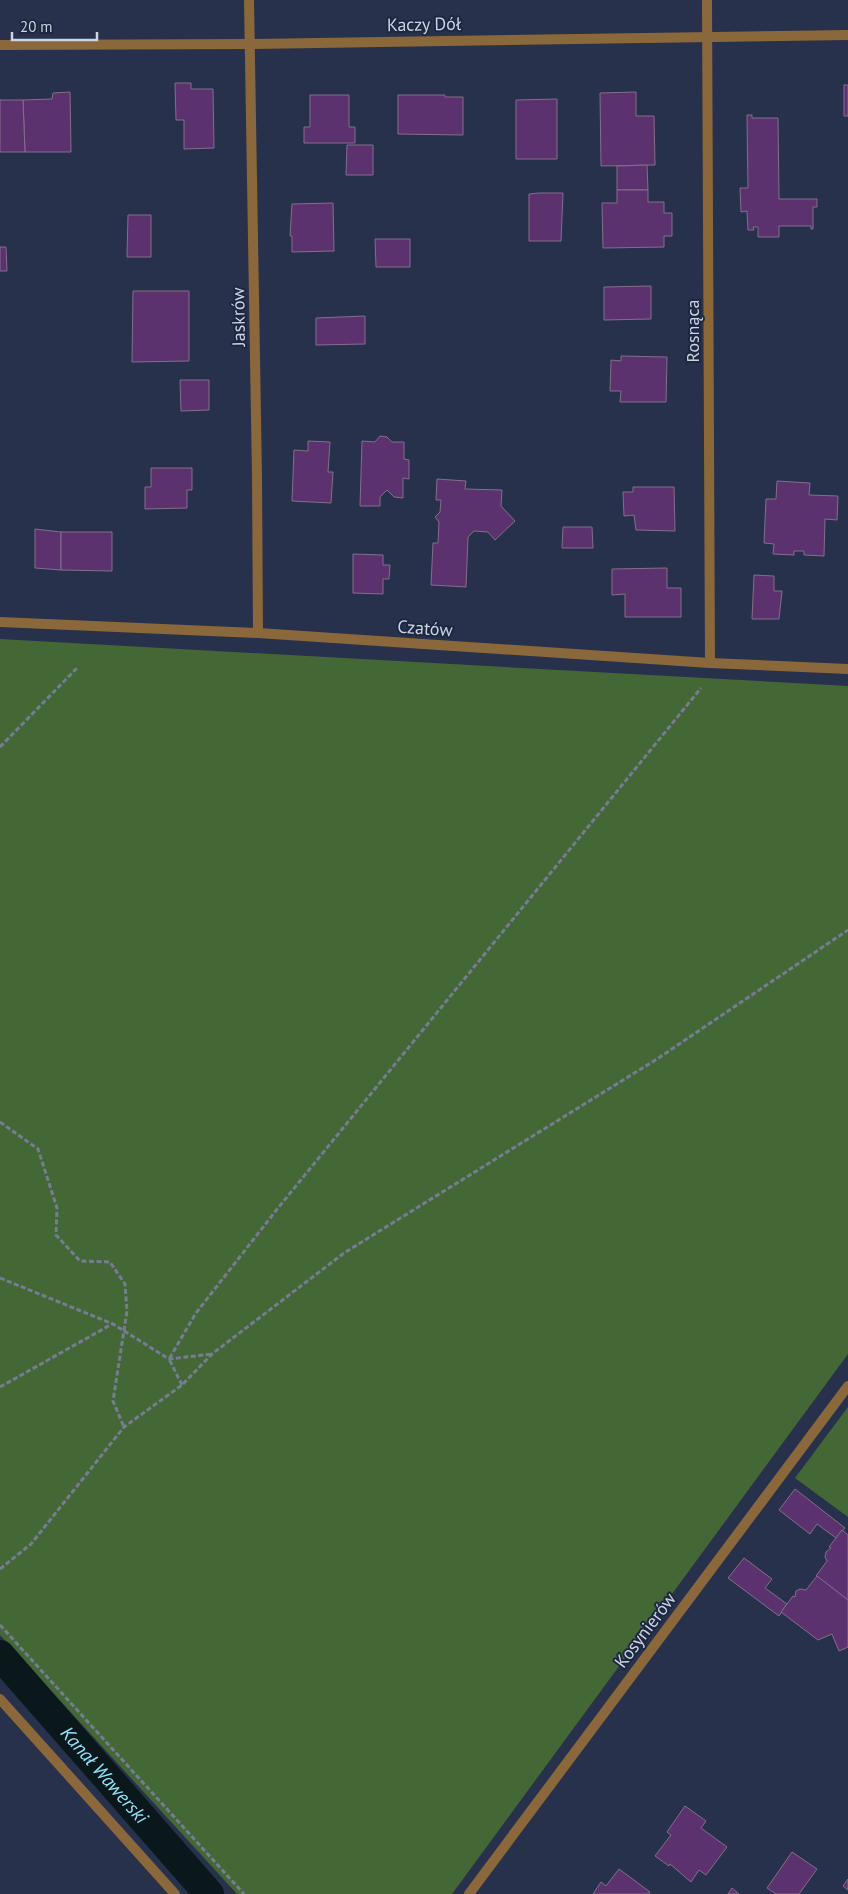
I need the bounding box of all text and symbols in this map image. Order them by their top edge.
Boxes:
scale bar [12,10,98,42]
street label: Kaczy Dół [387,12,462,36]
text: 20 m [20,17,53,36]
street label: Jaskrów [226,286,250,348]
street label: Rosnąca [681,300,704,362]
street label: Czatów [397,615,454,641]
street label: Kosynierów [609,1587,681,1672]
water label: Kanał Wawerski [56,1721,154,1829]

